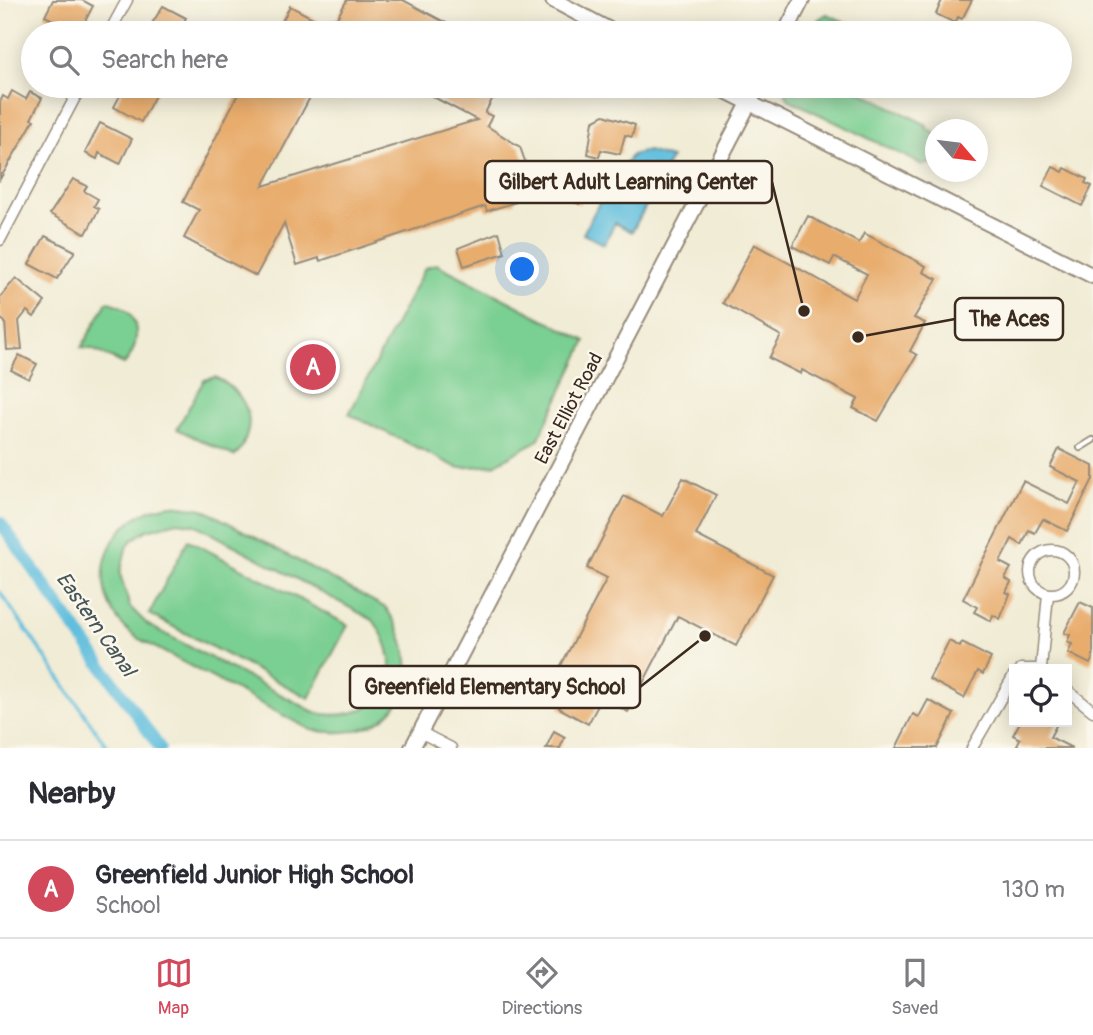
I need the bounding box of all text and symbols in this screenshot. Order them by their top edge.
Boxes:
search box [21,21,1072,98]
icon: search [45,41,83,79]
text: Search here [101,44,228,76]
north arrow [925,119,988,182]
callout: Gilbert Adult Learning Center [485,161,772,203]
text: Gilbert Adult Learning Center [498,169,758,196]
your location [505,252,539,286]
callout: The Aces [955,298,1063,340]
text: The Aces [968,306,1050,333]
pin: A [290,341,336,393]
street label: East Elliot Road [529,349,608,468]
water label: Eastern Canal [50,567,143,683]
map controls [1009,664,1072,727]
button: locate [1009,664,1072,727]
callout: Greenfield Elementary School [350,666,640,708]
text: Greenfield Elementary School [364,674,626,701]
text: Nearby [28,775,115,812]
text: Greenfield Junior High School [95,859,414,891]
text: A [44,875,58,904]
text: 130 m [1002,875,1065,904]
text: School [95,891,161,920]
tab: Map [155,954,193,1020]
tab: Directions [502,954,582,1020]
tab: Saved [891,954,938,1020]

